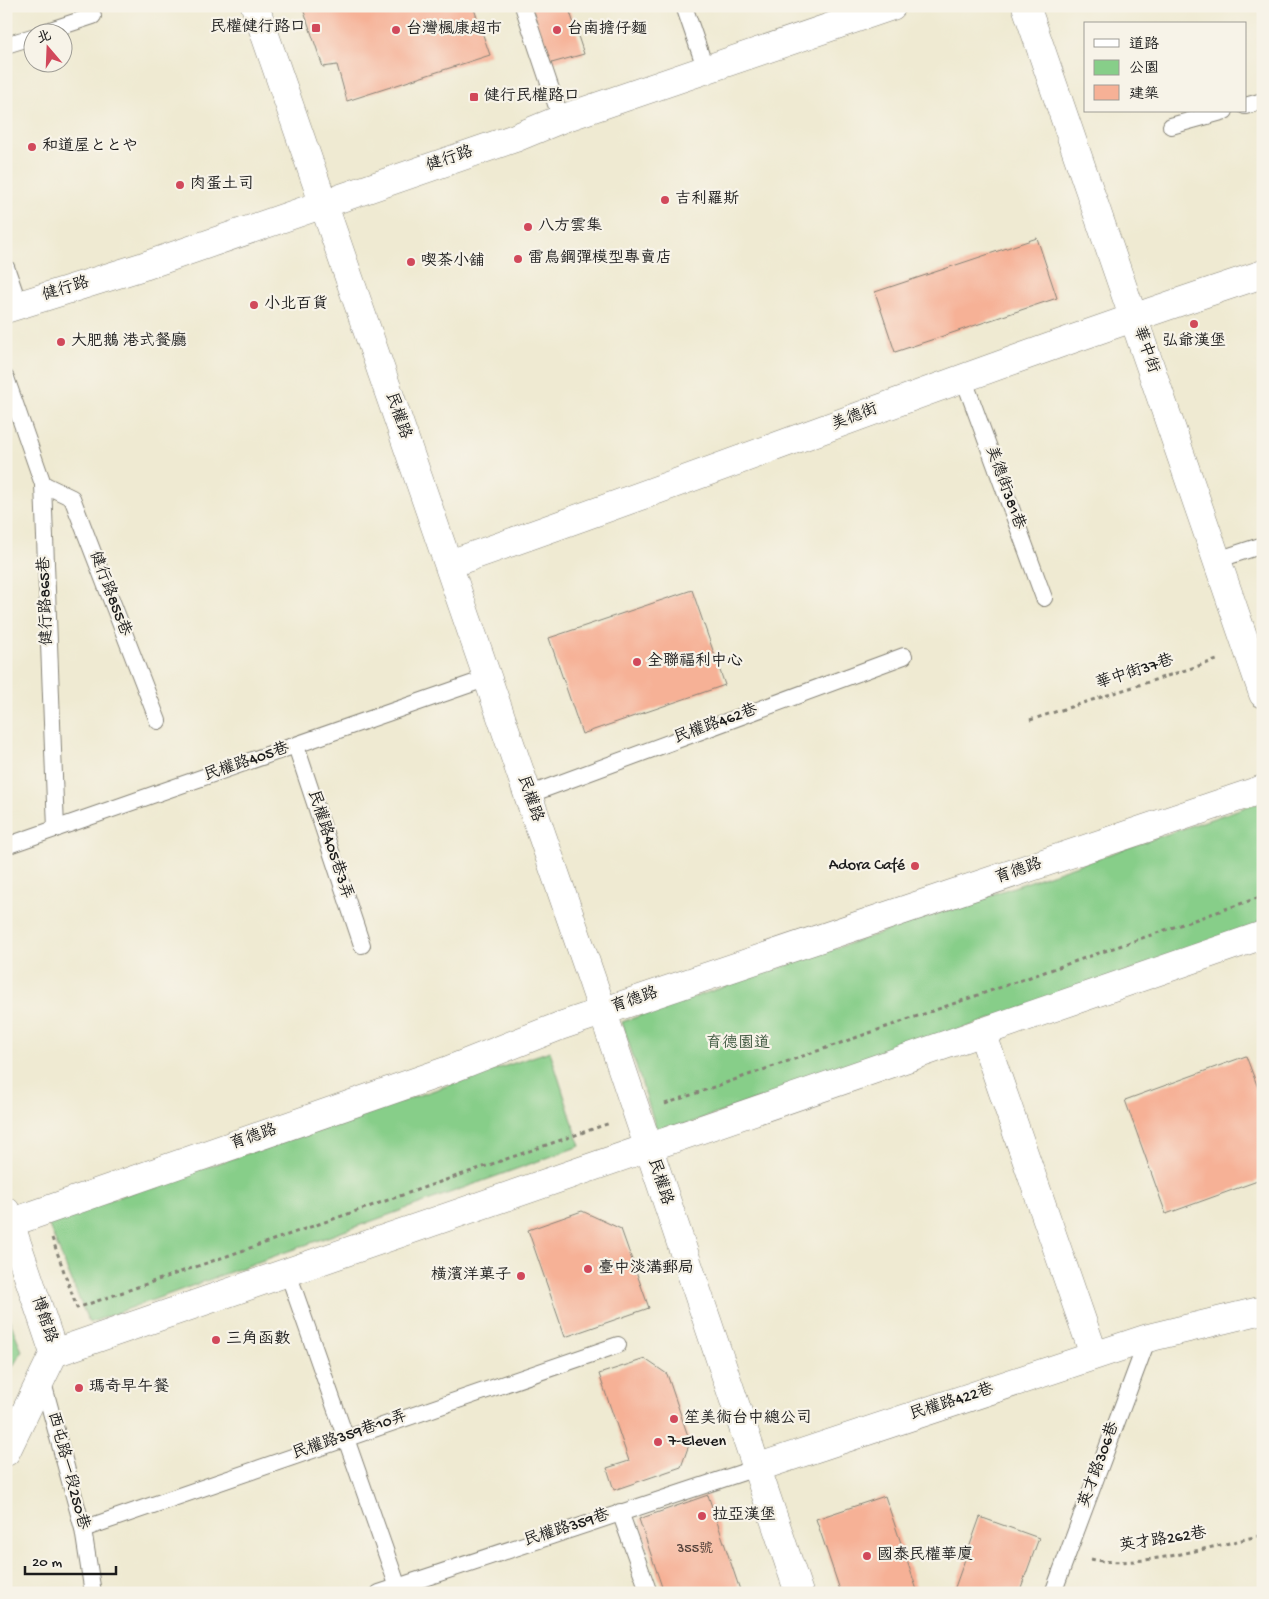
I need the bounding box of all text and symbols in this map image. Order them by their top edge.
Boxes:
place label: 民權健行路口 [210,17,306,38]
place label: 台灣楓康超市 [406,19,502,40]
place label: 台南擔仔麵 [567,19,647,40]
north arrow [22,22,72,72]
marker: 民權健行路口 [310,22,322,34]
legend [1084,22,1246,112]
marker: 台灣楓康超市 [390,24,402,36]
marker: 台南擔仔麵 [551,24,563,36]
text: 北 [35,28,54,48]
text: 道路 [1129,36,1159,54]
text: 公園 [1129,60,1159,78]
place label: 健行民權路口 [484,86,580,107]
text: 建築 [1129,86,1159,104]
marker: 健行民權路口 [468,91,480,103]
place label: 和道屋ととや [42,137,138,157]
marker: 和道屋ととや [26,141,38,153]
street label: 健行路 [424,141,476,177]
place label: 肉蛋土司 [190,174,254,195]
marker: 肉蛋土司 [174,179,186,191]
place label: 吉利羅斯 [675,189,739,210]
marker: 吉利羅斯 [659,194,671,206]
place label: 八方雲集 [538,216,602,237]
marker: 八方雲集 [522,221,534,233]
place label: 雷鳥鋼彈模型專賣店 [528,248,672,269]
place label: 喫茶小舖 [421,251,485,272]
marker: 雷鳥鋼彈模型專賣店 [512,253,524,265]
marker: 喫茶小舖 [405,256,417,268]
street label: 健行路 [40,272,92,306]
place label: 小北百貨 [264,294,328,315]
marker: 小北百貨 [248,299,260,311]
marker: 弘爺漢堡 [1188,318,1200,330]
street label: 華中街 [1128,324,1164,376]
place label: 大肥鵝 港式餐廳 [71,331,187,352]
place label: 弘爺漢堡 [1162,331,1226,352]
marker: 大肥鵝 港式餐廳 [55,336,67,348]
street label: 民權路 [380,390,416,442]
street label: 美德街 [829,400,881,435]
street label: 美德街381巷 [980,443,1030,532]
street label: 健行路855巷 [84,548,136,639]
street label: 健行路865巷 [34,556,58,646]
street label: 華中街37巷 [1093,650,1176,694]
place label: 全聯福利中心 [647,651,743,672]
marker: 全聯福利中心 [631,656,643,668]
street label: 民權路462巷 [671,699,760,749]
street label: 民權路405巷 [201,738,292,786]
street label: 民權路 [512,773,548,825]
street label: 民權路405巷3弄 [302,788,357,902]
street label: 育德路 [993,853,1045,889]
place label: Adora Café [829,857,906,876]
marker: Adora Café [909,860,921,872]
street label: 育德路 [609,982,661,1018]
park label: 育德園道 [706,1033,770,1054]
street label: 育德路 [228,1119,280,1155]
street label: 民權路 [643,1156,677,1208]
place label: 臺中淡溝郵局 [598,1258,694,1279]
marker: 臺中淡溝郵局 [582,1263,594,1275]
place label: 橫濱洋菓子 [431,1265,511,1286]
marker: 橫濱洋菓子 [515,1270,527,1282]
street label: 博館路 [26,1294,62,1346]
place label: 三角函數 [226,1329,291,1350]
marker: 三角函數 [210,1334,222,1346]
place label: 瑪奇早午餐 [89,1377,169,1398]
street label: 民權路422巷 [907,1379,996,1426]
marker: 瑪奇早午餐 [73,1382,85,1394]
street label: 民權路359巷10弄 [289,1406,410,1465]
place label: 笙美術台中總公司 [684,1408,812,1429]
street label: 西屯路一段250巷 [42,1409,94,1532]
marker: 笙美術台中總公司 [668,1413,680,1425]
street label: 英才路306巷 [1074,1419,1124,1510]
place label: 7-Eleven [667,1433,726,1452]
marker: 7-Eleven [652,1436,664,1448]
street label: 民權路359巷 [521,1504,612,1552]
place label: 拉亞漢堡 [712,1506,776,1526]
marker: 拉亞漢堡 [696,1510,708,1522]
street label: 英才路262巷 [1118,1523,1208,1557]
house number: 355號 [676,1541,713,1558]
scale bar [25,1544,116,1576]
place label: 國泰民權華廈 [877,1545,973,1566]
marker: 國泰民權華廈 [861,1550,873,1562]
text: 20 m [32,1554,62,1572]

